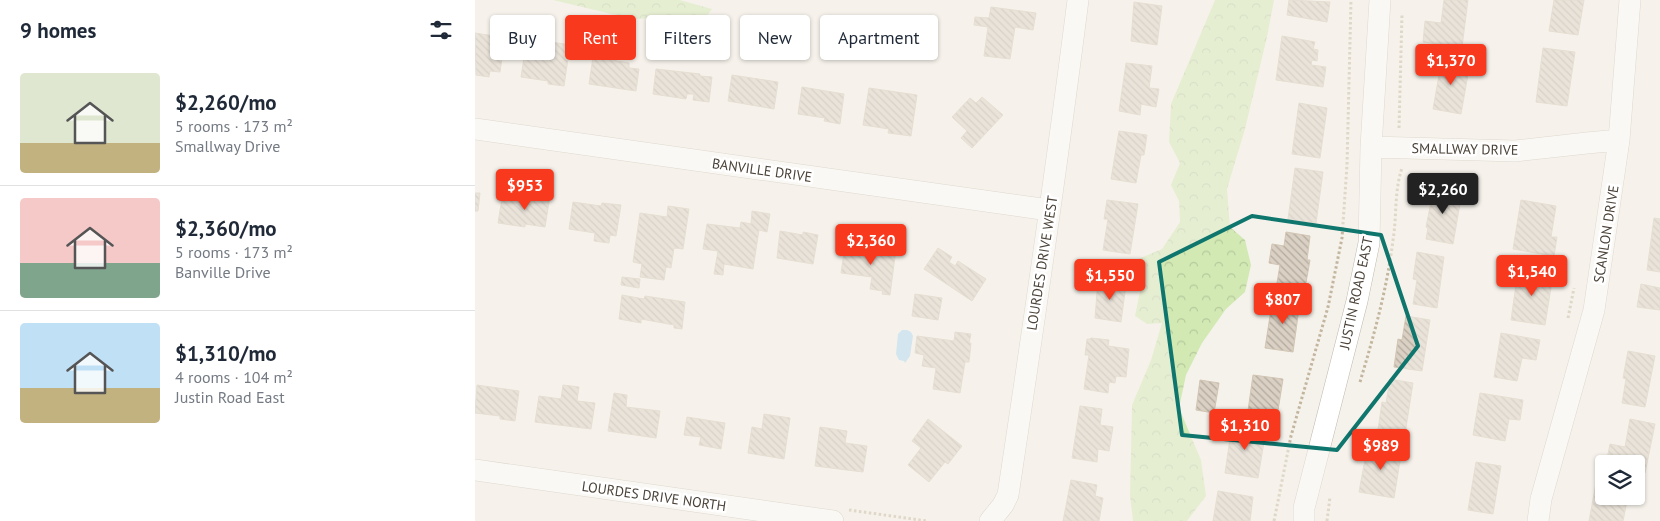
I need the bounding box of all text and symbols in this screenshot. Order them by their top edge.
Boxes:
chip: Buy [490,15,555,60]
chip: Rent [565,15,636,60]
chip: Filters [646,15,730,60]
chip: New [740,15,810,60]
chip: Apartment [820,15,938,60]
icon: filters [427,16,455,44]
text: 9 homes [20,17,96,44]
pin: $1,370 [1410,44,1492,86]
text: $1,370 [1426,50,1476,70]
text: $2,260/mo [175,89,277,116]
icon: home [60,93,120,153]
text: 5 rooms · 173 m² [175,116,293,136]
text: Smallway Drive [175,136,280,156]
street label: SMALLWAY DRIVE [1411,139,1519,159]
street label: BANVILLE DRIVE [711,154,813,186]
pin: $953 [495,168,555,211]
pin: $2,260 [1402,172,1484,215]
text: $953 [507,175,543,195]
text: $2,260 [1418,179,1468,199]
street label: SCANLON DRIVE [1589,184,1623,284]
street label: LOURDES DRIVE WEST [1022,194,1062,332]
text: $2,360/mo [175,215,277,242]
icon: home [60,218,120,278]
pin: $2,360 [830,224,912,266]
text: $2,360 [846,230,896,250]
street label: JUSTIN ROAD EAST [1335,235,1377,352]
text: 5 rooms · 173 m² [175,242,293,262]
pin: $1,540 [1491,254,1573,297]
pin: $1,550 [1069,258,1151,301]
text: $1,540 [1507,261,1557,281]
text: Banville Drive [175,262,271,282]
text: $1,550 [1085,265,1135,285]
pin: $807 [1253,282,1313,325]
text: $807 [1265,289,1301,309]
text: $1,310/mo [175,340,277,367]
icon: home [60,343,120,403]
text: 4 rooms · 104 m² [175,367,293,387]
text: Justin Road East [175,387,285,407]
pin: $1,310 [1204,408,1286,451]
text: $1,310 [1220,415,1270,435]
pin: $989 [1351,428,1411,471]
text: $989 [1363,435,1399,455]
map controls [1595,455,1645,505]
button: layers [1595,455,1645,505]
street label: LOURDES DRIVE NORTH [581,477,727,515]

